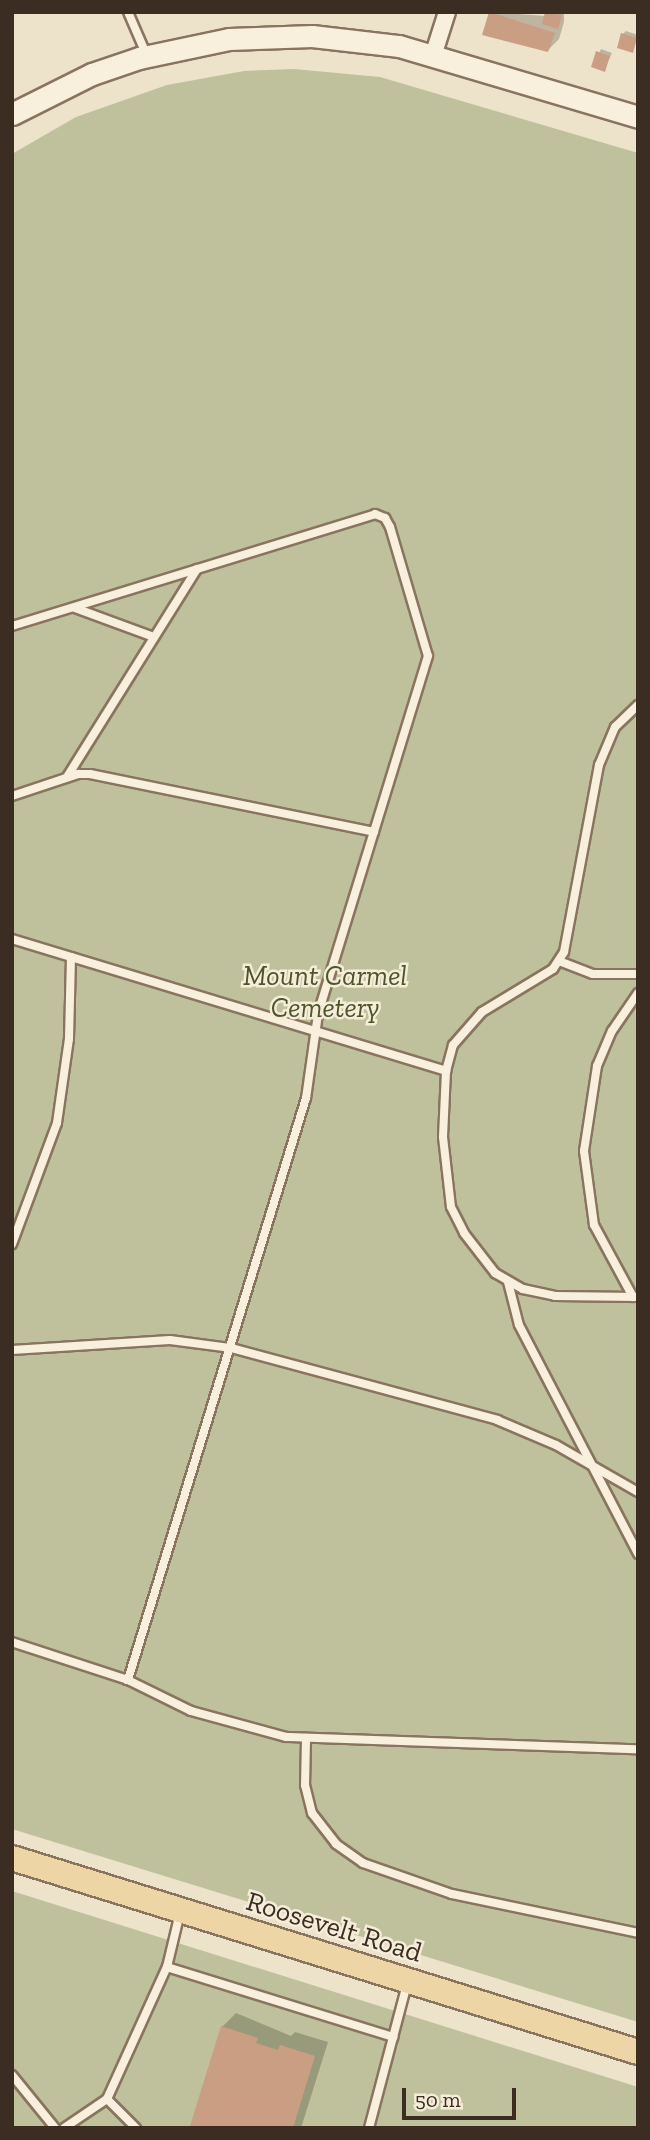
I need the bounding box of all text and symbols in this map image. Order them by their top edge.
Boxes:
park label: Mount Carmel Cemetery [243,959,407,1025]
street label: Roosevelt Road [242,1884,426,1970]
scale bar [405,2074,519,2118]
text: 50 m [415,2087,461,2112]

